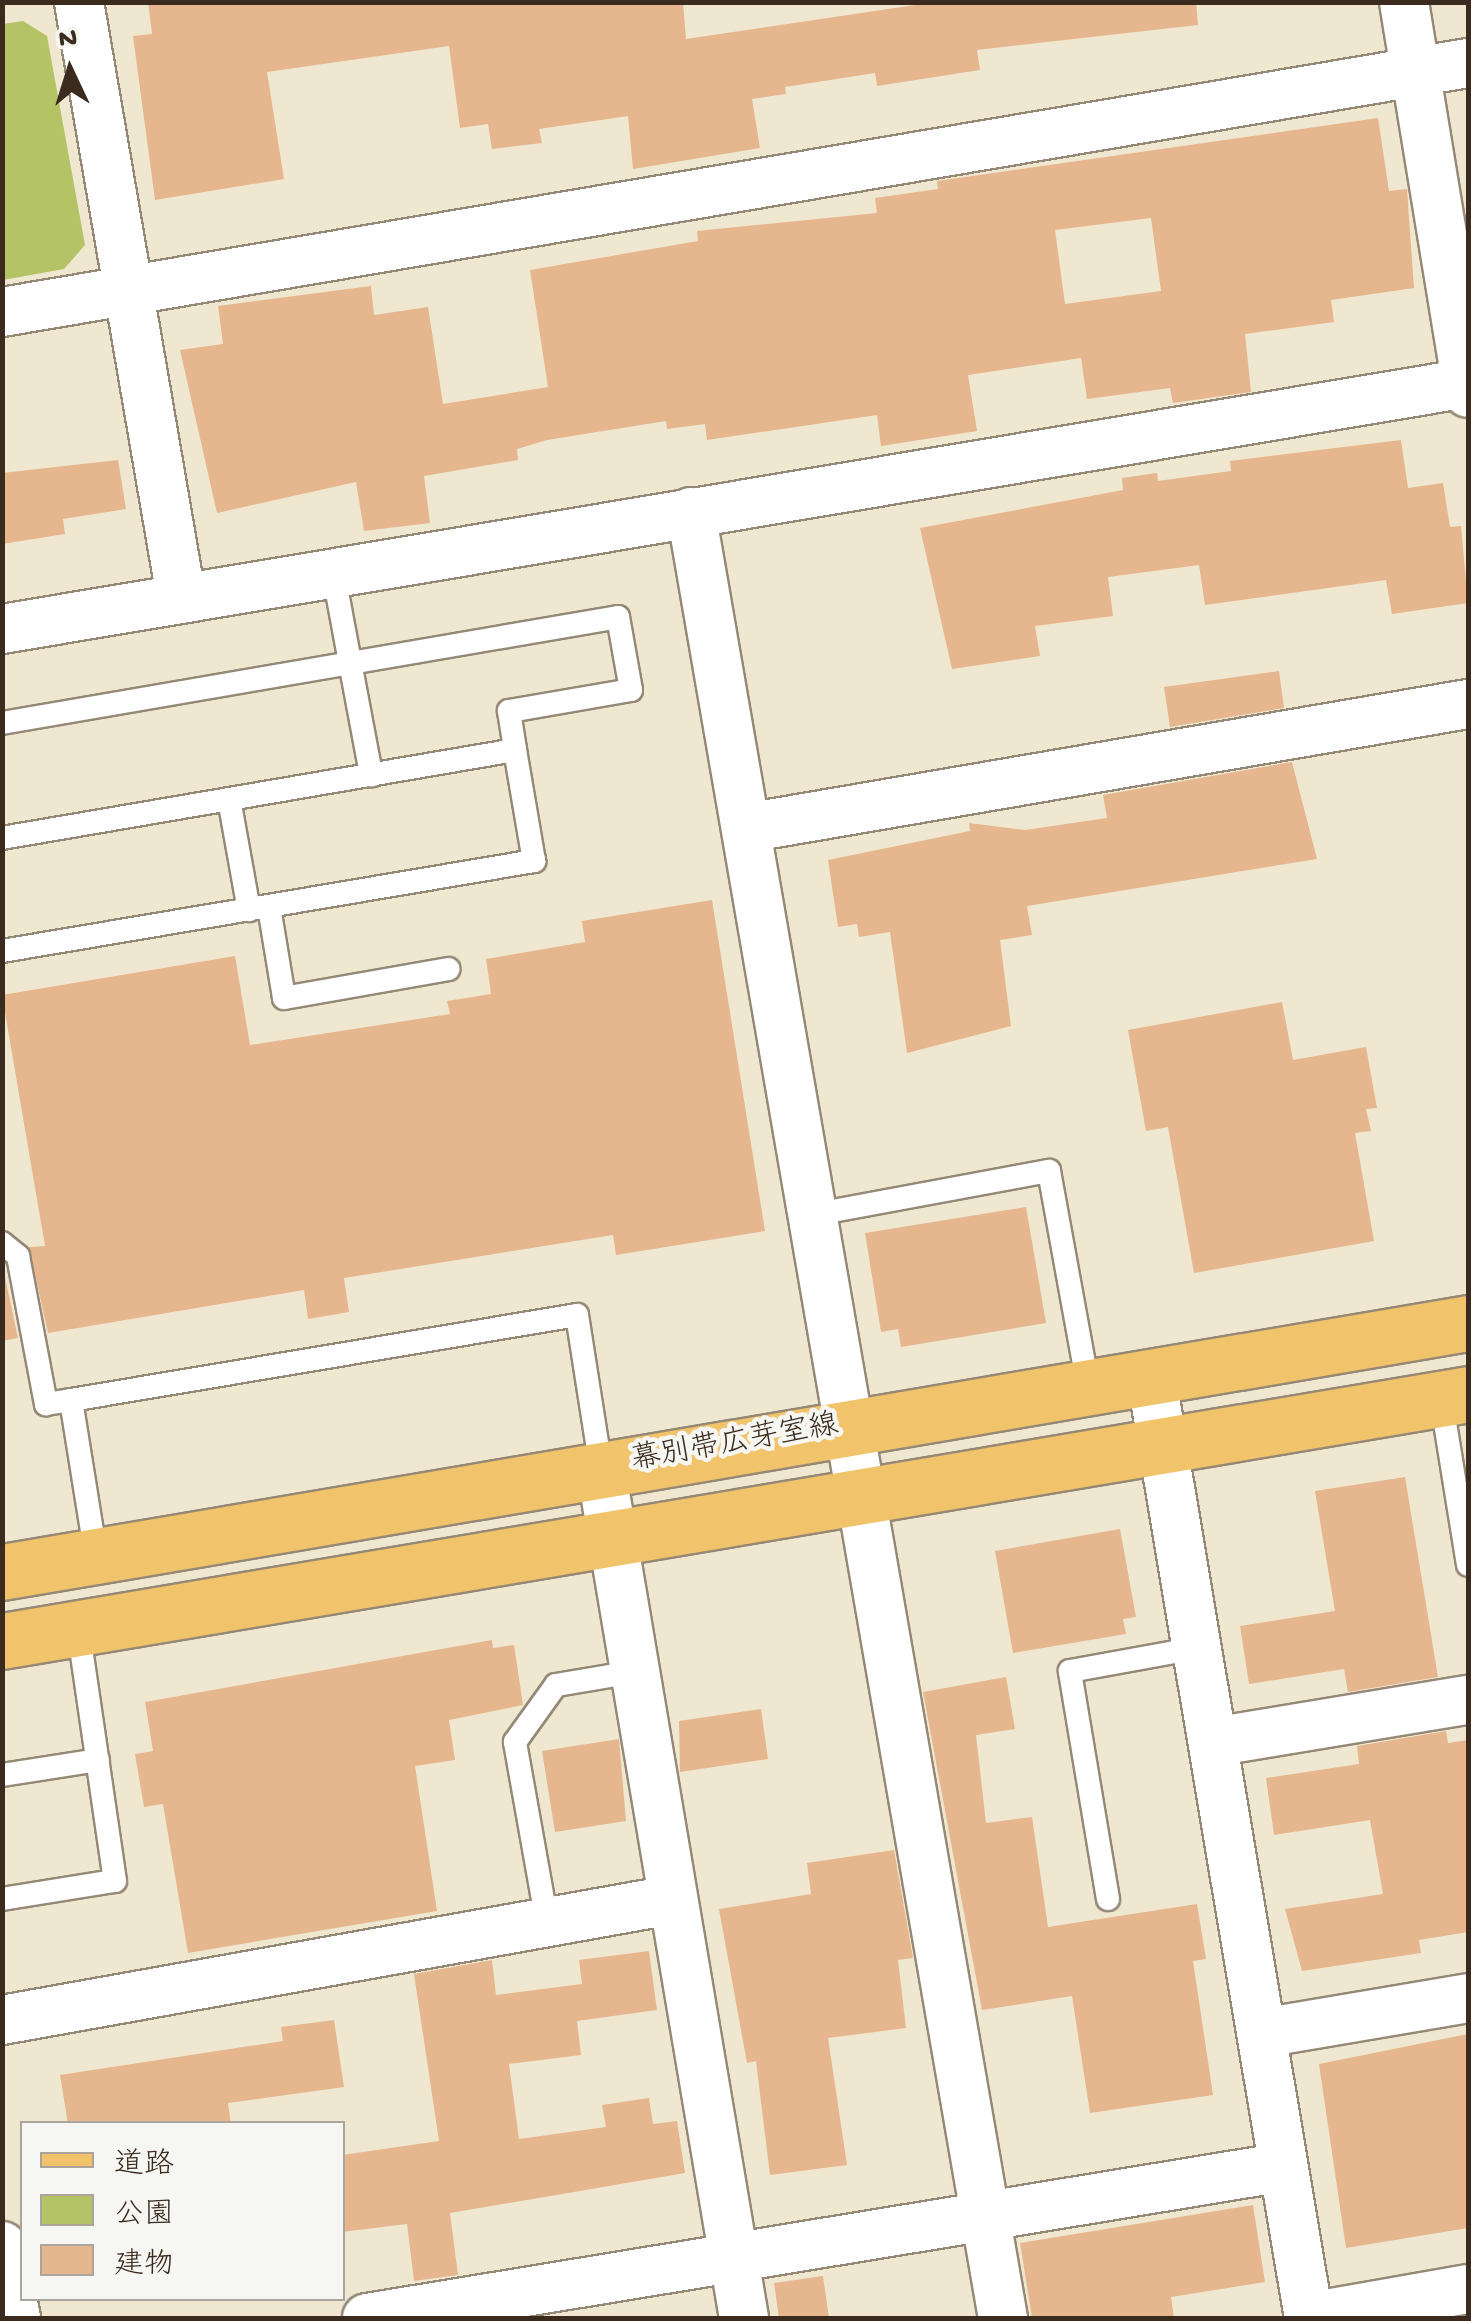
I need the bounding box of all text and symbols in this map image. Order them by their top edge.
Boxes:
north arrow [20,20,120,120]
text: N [58,22,78,57]
street label: 幕別帯広芽室線 [628,1409,842,1481]
legend [20,2121,345,2301]
text: 道路 [114,2149,174,2184]
text: 公園 [114,2199,174,2234]
text: 建物 [114,2249,174,2284]

